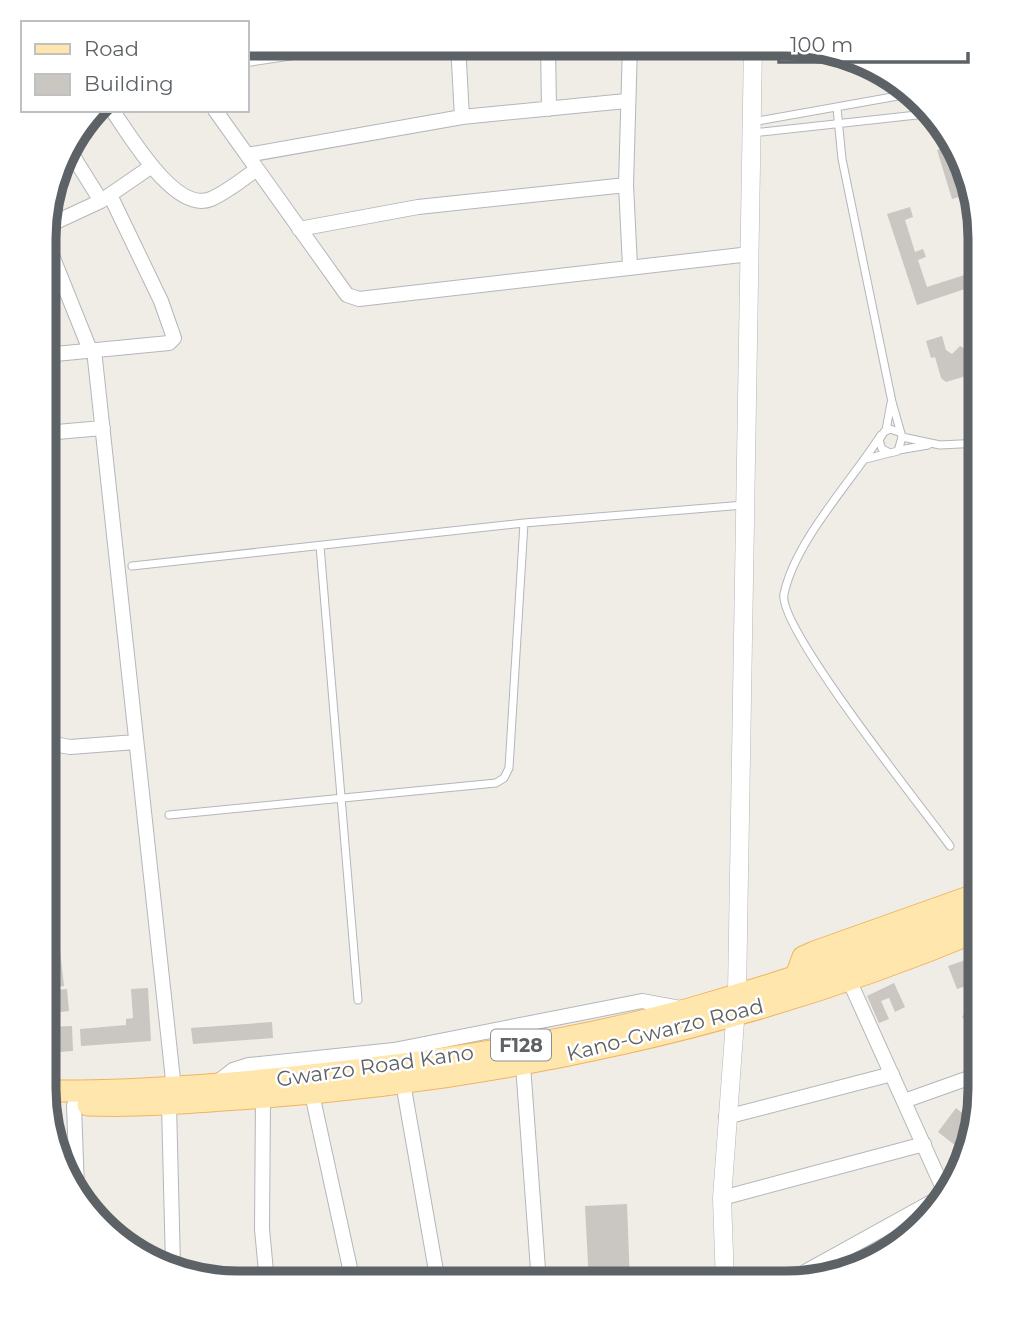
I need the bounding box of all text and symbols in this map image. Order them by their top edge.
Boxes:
legend [21,21,248,112]
scale bar [779,21,968,65]
text: 100 m [790,32,853,57]
text: Road [84,36,139,61]
text: Building [84,71,174,96]
street label: Kano-Gwarzo Road [564,993,766,1066]
road number: F128 [491,1030,551,1060]
street label: Gwarzo Road Kano [275,1039,475,1092]

